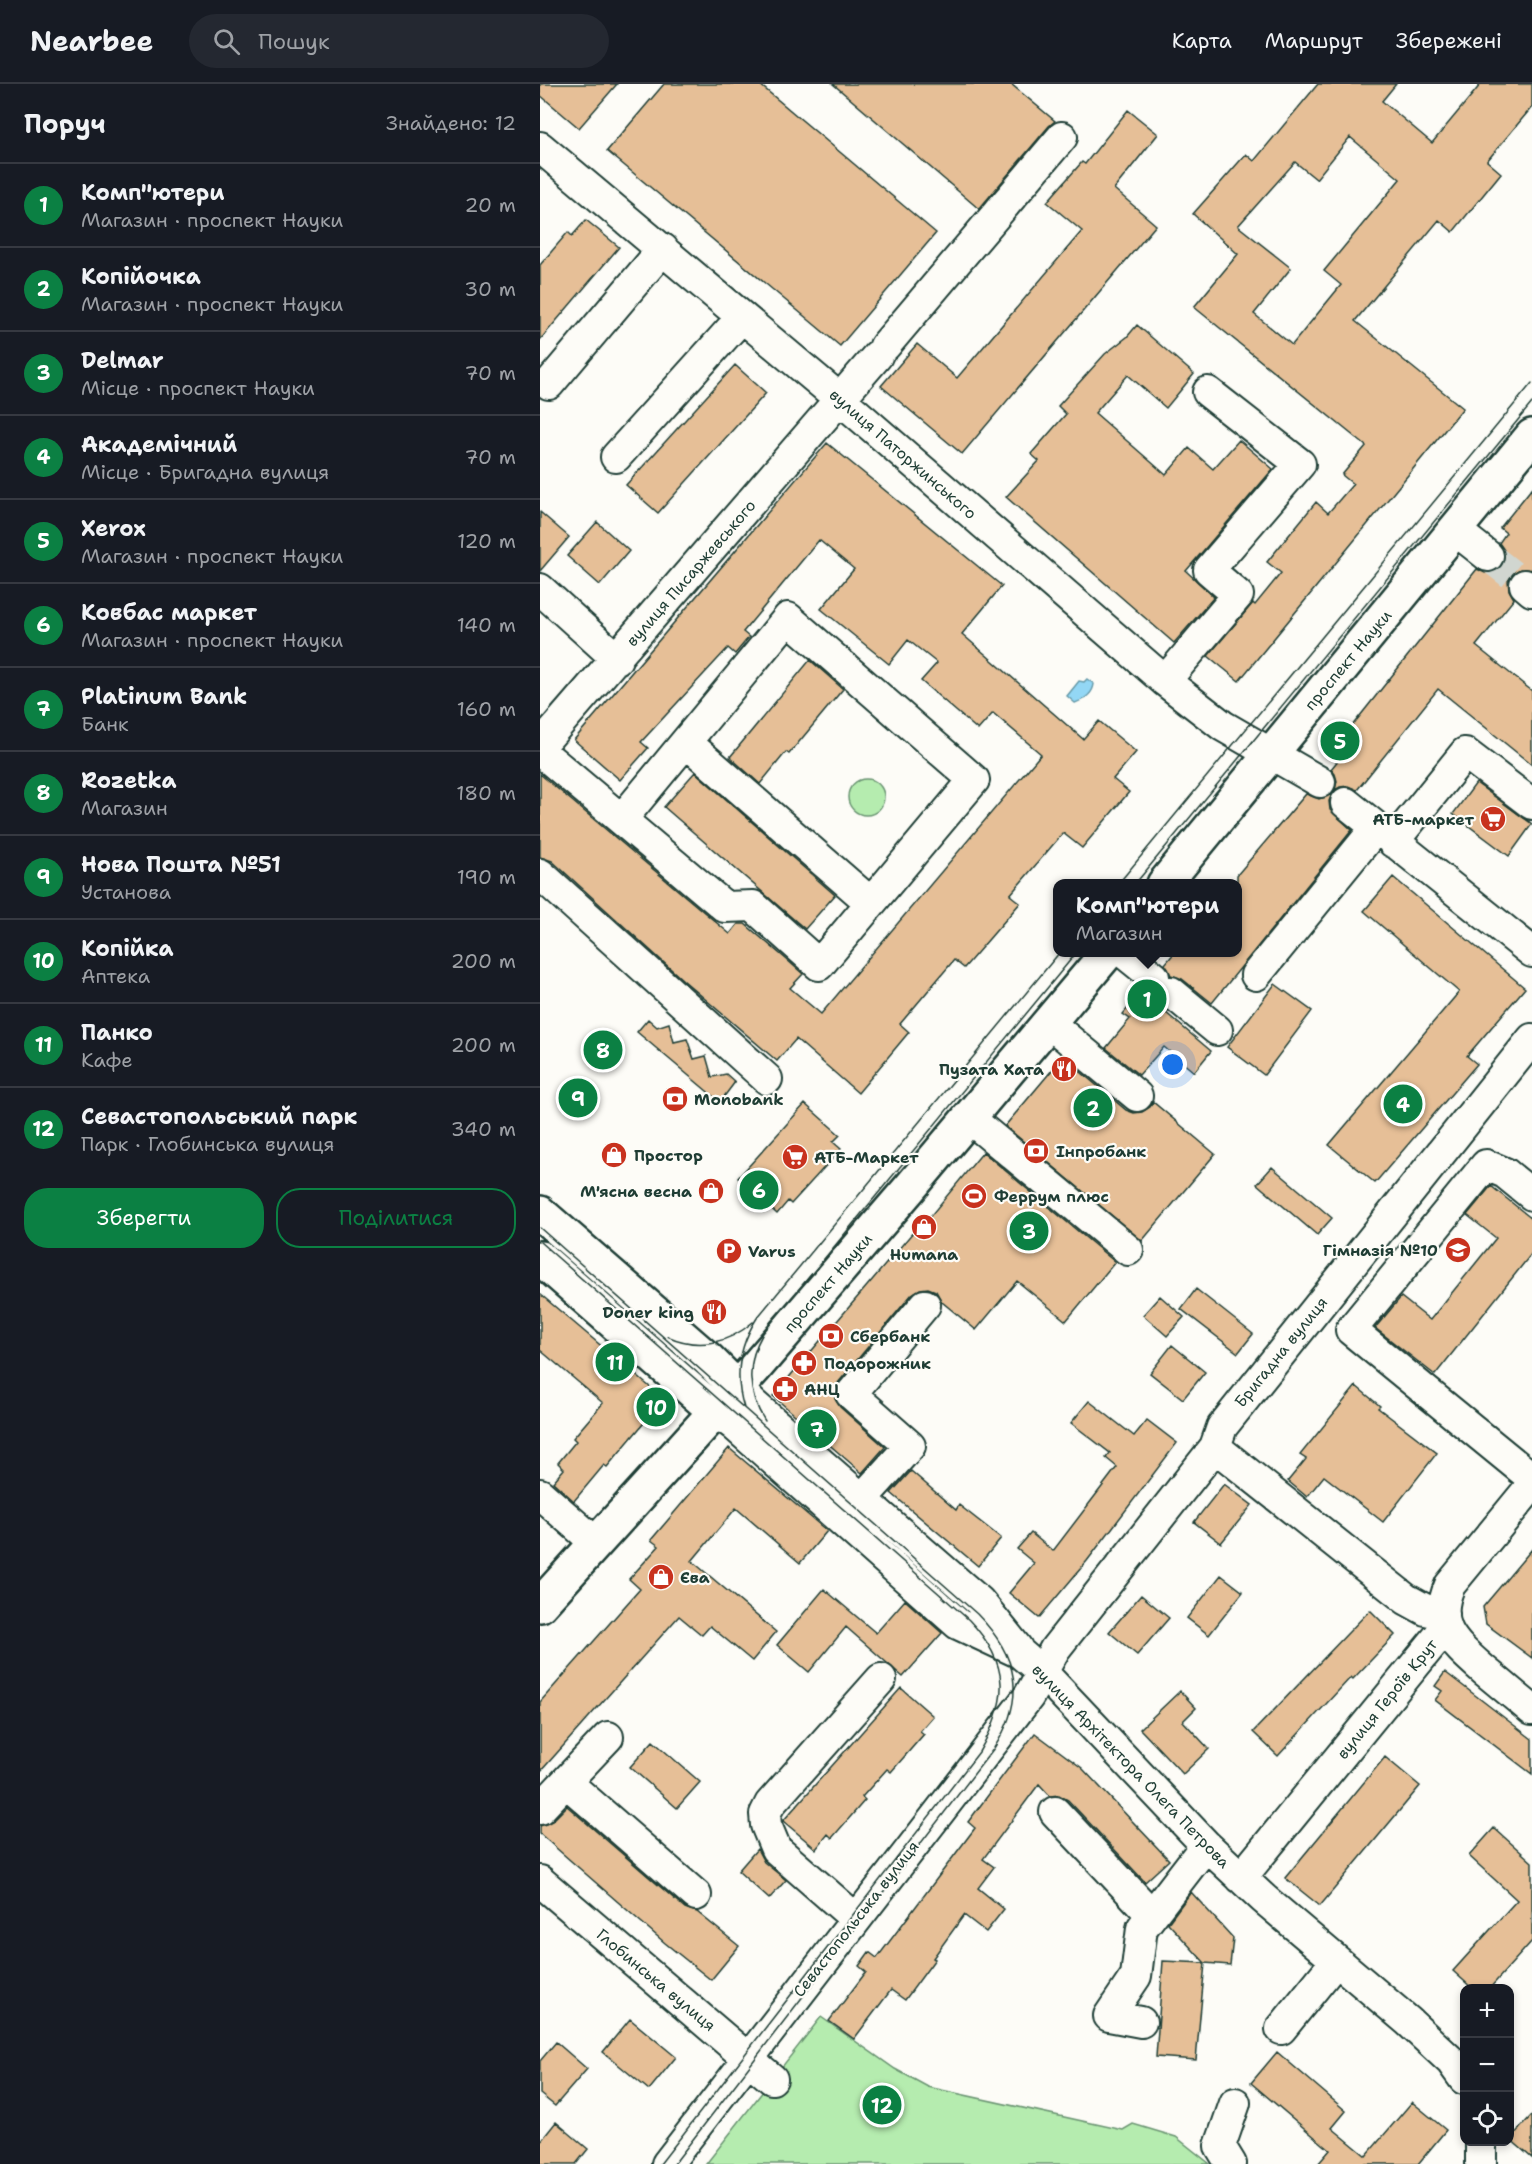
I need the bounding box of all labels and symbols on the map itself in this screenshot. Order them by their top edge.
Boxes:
street label: вулиця Паторжинського [825,384,981,524]
street label: вулиця Писаржевського [622,495,760,651]
street label: проспект Науки [1300,605,1396,715]
pin: 5 [1320,718,1360,764]
supermarket icon: АТБ-маркет [1478,804,1508,834]
place label: АТБ-маркет [1372,809,1474,830]
pin: 1 [1128,976,1166,1022]
pin: 8 [584,1028,622,1072]
your location [1158,1050,1187,1079]
restaurant icon: Пузата Хата [1049,1054,1079,1084]
place label: Пузата Хата [939,1059,1044,1080]
pin: 9 [558,1076,597,1120]
pin: 4 [1384,1082,1422,1126]
bank icon: Monobank [660,1084,690,1114]
pin: 2 [1074,1086,1112,1130]
place label: Monobank [694,1089,784,1110]
bank icon: Інпробанк [1021,1136,1051,1166]
shop icon: Простор [599,1140,629,1170]
place label: Інпробанк [1056,1141,1146,1162]
supermarket icon: АТБ-Маркет [780,1142,810,1172]
place label: Простор [634,1145,703,1166]
place label: АТБ-Маркет [814,1147,919,1168]
pin: 6 [740,1168,778,1212]
shop icon: М'ясна весна [696,1176,726,1206]
place label: М'ясна весна [580,1181,692,1202]
sports icon: Феррум плюс [959,1181,989,1211]
place label: Феррум плюс [994,1186,1109,1207]
pin: 3 [1010,1208,1048,1254]
shop icon: Humana [909,1212,939,1242]
street label: проспект Науки [779,1229,877,1337]
school or university icon: Гімназія №10 [1443,1235,1473,1265]
parking icon: Varus [714,1236,744,1266]
place label: Гімназія №10 [1323,1240,1438,1261]
place label: Varus [748,1241,796,1262]
place label: Humana [890,1244,958,1265]
street label: Бригадна вулиця [1230,1292,1332,1412]
restaurant icon: Doner king [699,1297,729,1327]
place label: Doner king [602,1302,694,1323]
bank icon: Сбербанк [816,1321,846,1351]
place label: Сбербанк [850,1326,930,1347]
pin: 11 [596,1340,634,1384]
pharmacy icon: Подорожник [789,1348,819,1378]
place label: Подорожник [824,1353,931,1374]
pharmacy icon: АНЦ [770,1374,800,1404]
place label: АНЦ [804,1379,840,1400]
pin: 10 [636,1384,676,1430]
pin: 7 [798,1406,836,1452]
shop icon: Єва [646,1562,676,1592]
place label: Єва [680,1567,710,1588]
street label: вулиця Героїв Крут [1332,1634,1443,1763]
street label: вулиця Архітектора Олега Петрова [1027,1659,1235,1873]
street label: Севастопольська вулиця [788,1837,924,2001]
street label: Глобинська вулиця [592,1924,720,2036]
pin: 12 [862,2082,902,2128]

